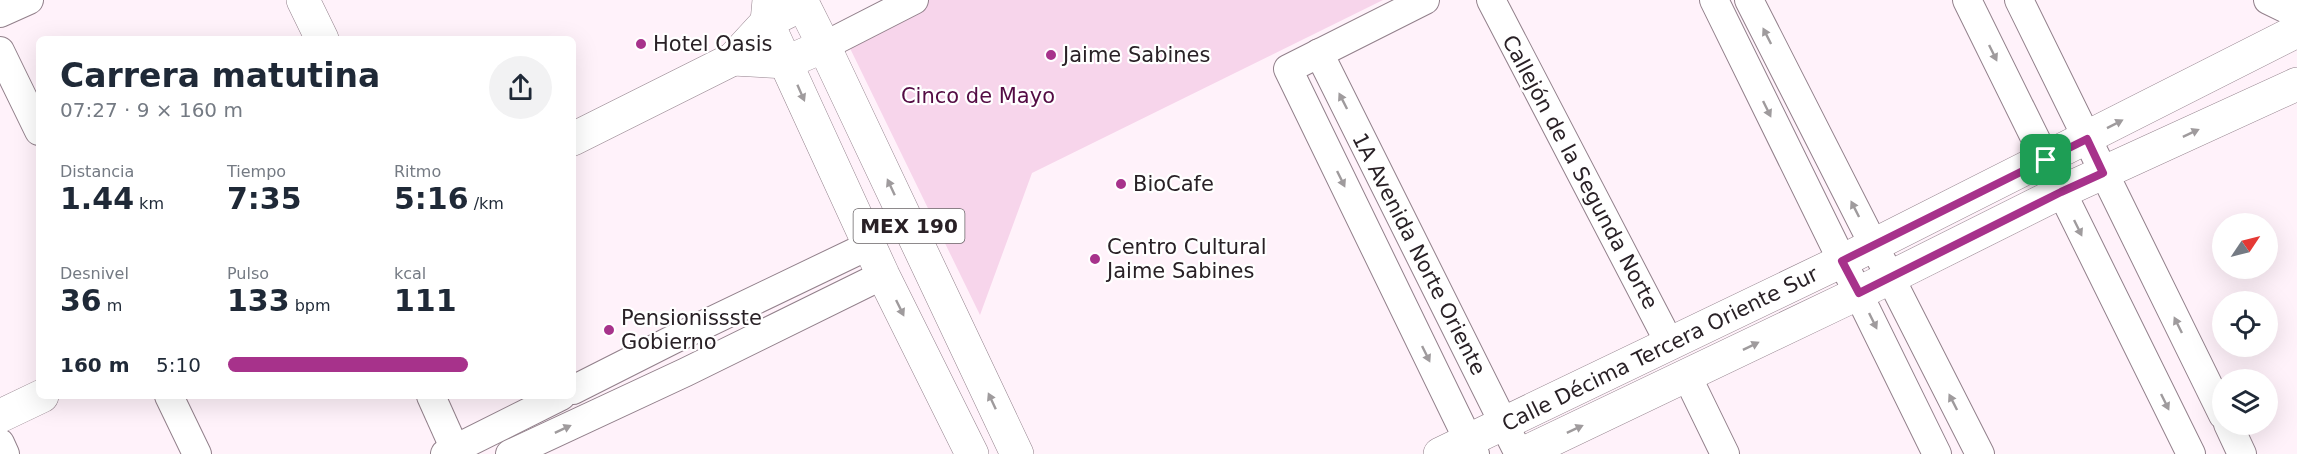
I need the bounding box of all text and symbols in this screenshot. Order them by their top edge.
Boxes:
one-way arrow [1762,27,1772,44]
street label: Callejón de la Segunda Norte [1497,31,1663,313]
place label: Hotel Oasis [653,32,772,56]
marker: Hotel Oasis [634,37,648,51]
place label: Jaime Sabines [1061,43,1210,67]
one-way arrow [1988,44,1998,61]
marker: Jaime Sabines [1044,48,1058,62]
text: Carrera matutina [60,56,380,95]
button: share [489,56,552,119]
one-way arrow [796,84,805,101]
park label: Cinco de Mayo [901,84,1055,108]
one-way arrow [1338,93,1348,110]
text: 07:27 · 9 × 160 m [60,98,243,122]
one-way arrow [1762,100,1772,118]
one-way arrow [2107,119,2124,129]
one-way arrow [2182,127,2200,137]
street label: 1A Avenida Norte Oriente [1347,129,1491,379]
pin [2020,134,2071,185]
icon: arrive [2029,143,2062,176]
text: Distancia [60,162,134,181]
text: Tiempo [227,162,286,181]
text: Ritmo [394,162,441,181]
one-way arrow [1336,170,1345,187]
place label: BioCafe [1133,172,1214,196]
marker: BioCafe [1114,177,1128,191]
one-way arrow [886,178,895,195]
text: 1.44 [60,181,134,216]
text: 7:35 [227,181,302,216]
text: 5:16 [394,181,469,216]
text: km [134,194,164,213]
text: /km [469,194,504,213]
one-way arrow [1850,201,1860,218]
road number: MEX 190 [854,209,964,243]
north arrow [2212,213,2278,279]
map controls [2212,213,2278,435]
one-way arrow [2074,219,2083,236]
place label: Centro Cultural Jaime Sabines [1105,235,1267,283]
marker: Centro Cultural Jaime Sabines [1088,252,1102,266]
street label: Calle Décima Tercera Oriente Sur [1498,262,1822,436]
text: Desnivel [60,264,129,283]
text: Pulso [227,264,269,283]
text: kcal [394,264,426,283]
text: 36 [60,283,102,318]
text: 133 [227,283,290,318]
text: 111 [394,283,457,318]
button: locate [2212,291,2278,357]
text: m [102,296,122,315]
text: bpm [290,296,331,315]
one-way arrow [895,300,905,317]
place label: Pensionissste Gobierno [621,306,762,354]
one-way arrow [1868,313,1878,330]
one-way arrow [2174,316,2184,334]
marker: Pensionissste Gobierno [602,323,616,337]
one-way arrow [1742,341,1759,350]
one-way arrow [1422,345,1431,362]
text: 160 m [60,353,130,377]
text: 5:10 [156,353,201,377]
button: layers [2212,369,2278,435]
one-way arrow [987,393,996,410]
one-way arrow [1949,393,1958,410]
one-way arrow [2161,394,2170,411]
one-way arrow [555,425,572,434]
one-way arrow [1566,425,1583,434]

